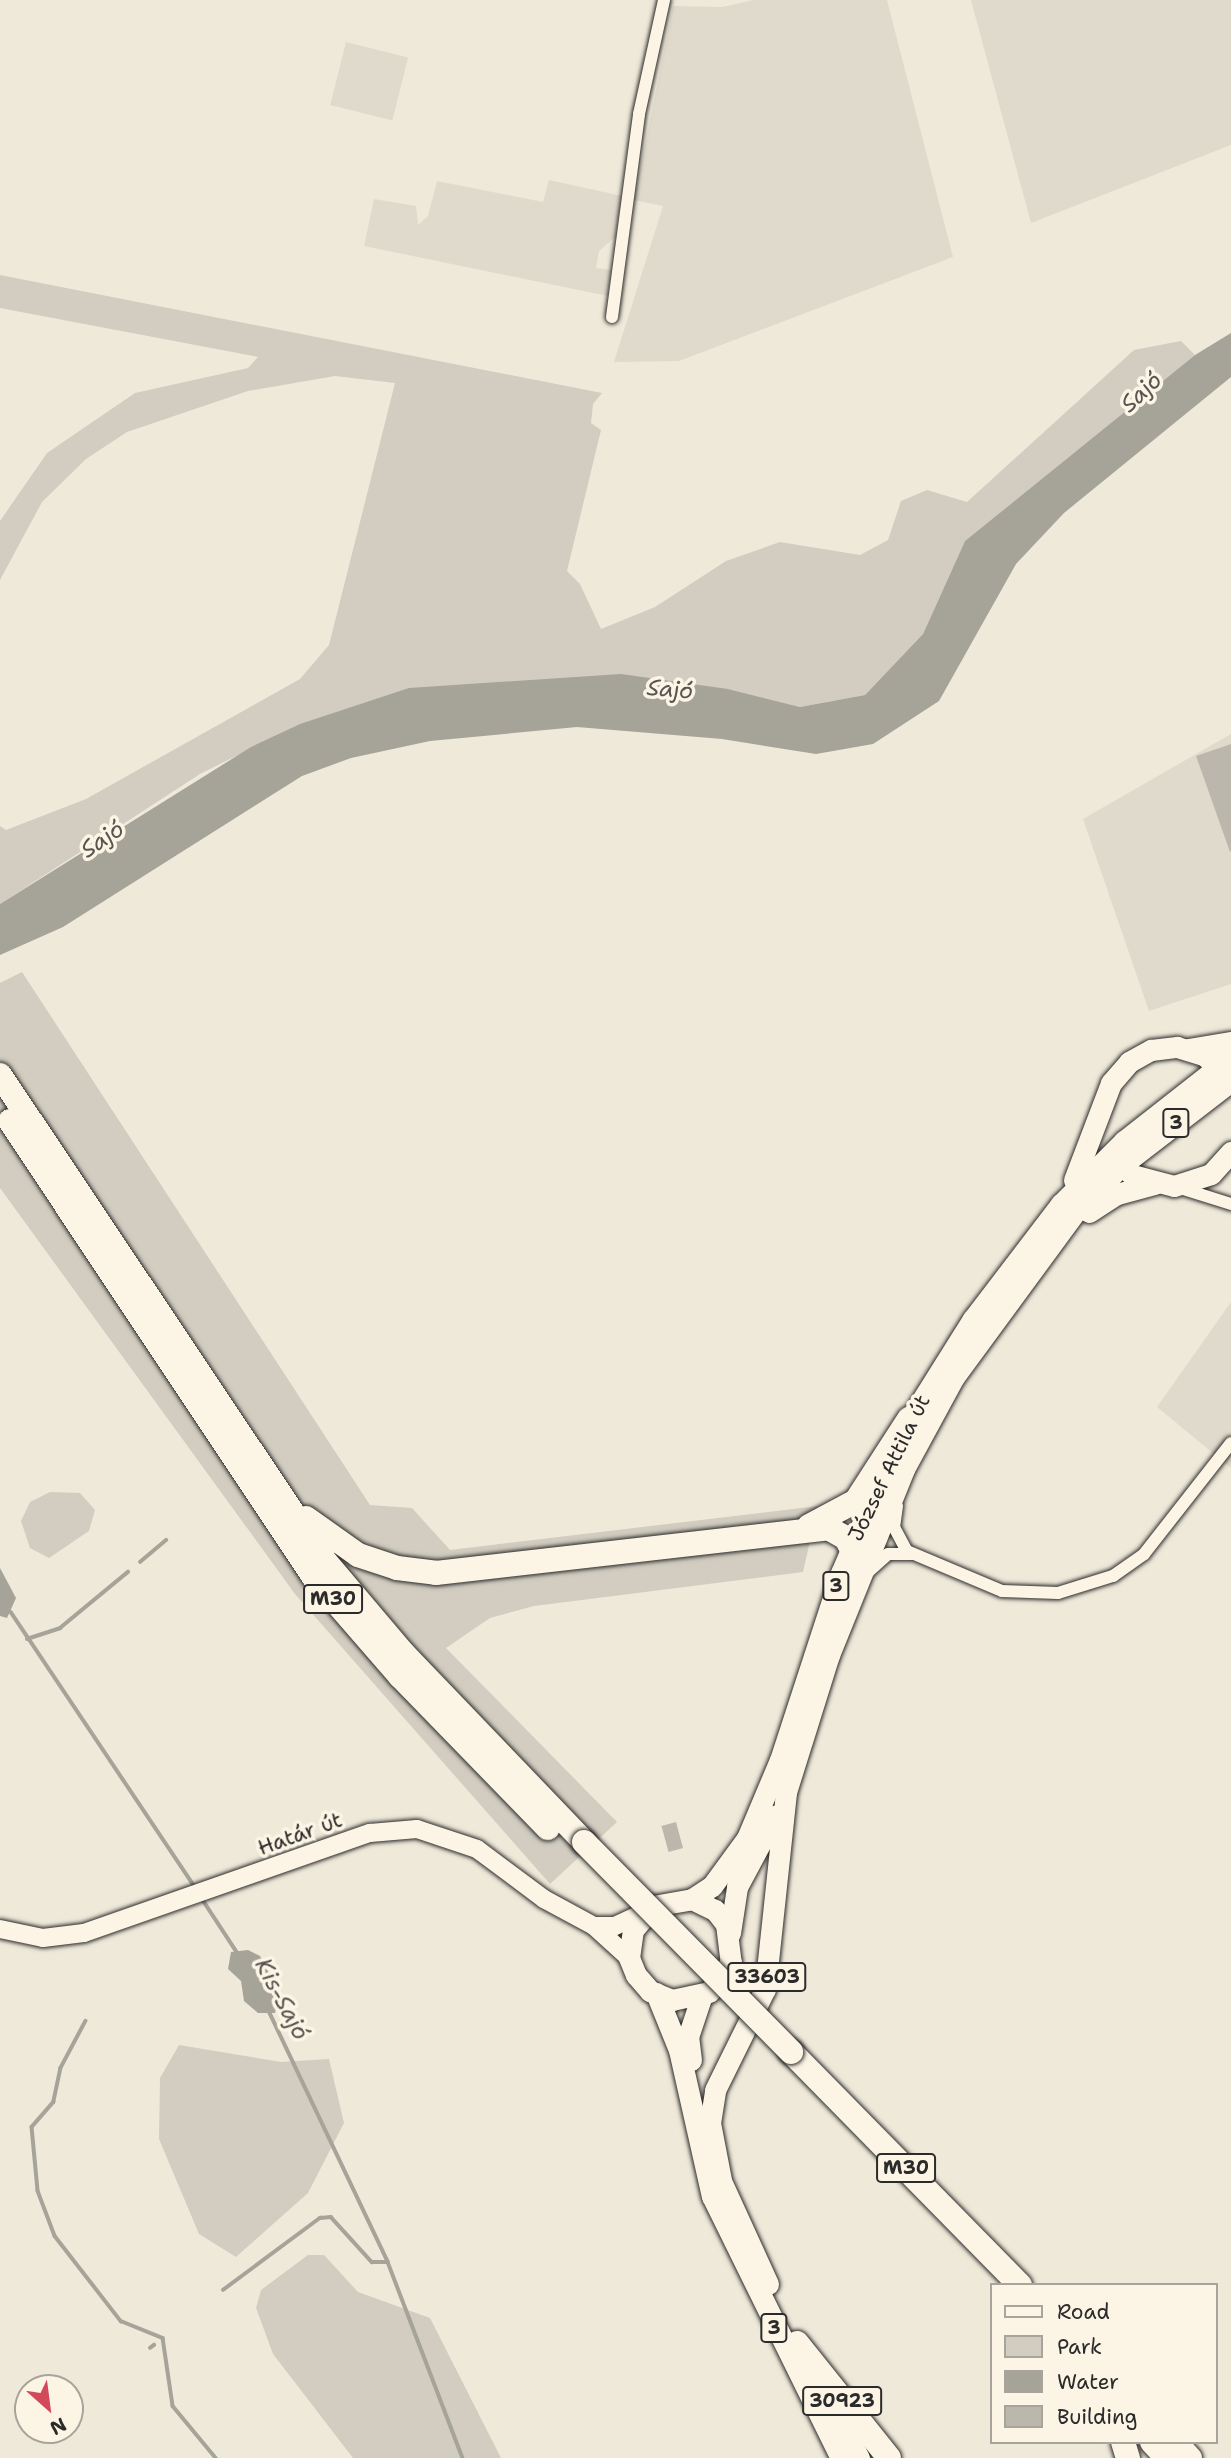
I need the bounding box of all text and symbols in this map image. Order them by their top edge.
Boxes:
water label: Sajó [1115,366,1167,418]
water label: Sajó [646,673,694,705]
water label: Sajó [75,815,129,863]
road number: 3 [1162,1107,1190,1138]
street label: József Attila út [843,1391,935,1545]
road number: 3 [822,1570,850,1602]
road number: M30 [302,1583,364,1614]
street label: Határ út [254,1807,346,1861]
water label: Kis-Sajó [249,1953,315,2045]
road number: 33603 [727,1962,807,1993]
road number: M30 [874,2152,937,2184]
legend [990,2283,1217,2444]
text: Road [1057,2298,1110,2326]
road number: 3 [760,2312,788,2344]
text: Park [1057,2333,1102,2361]
text: Water [1057,2368,1119,2396]
north arrow [14,2374,84,2444]
road number: 30923 [802,2386,882,2416]
text: Building [1057,2403,1137,2431]
text: N [46,2412,71,2441]

